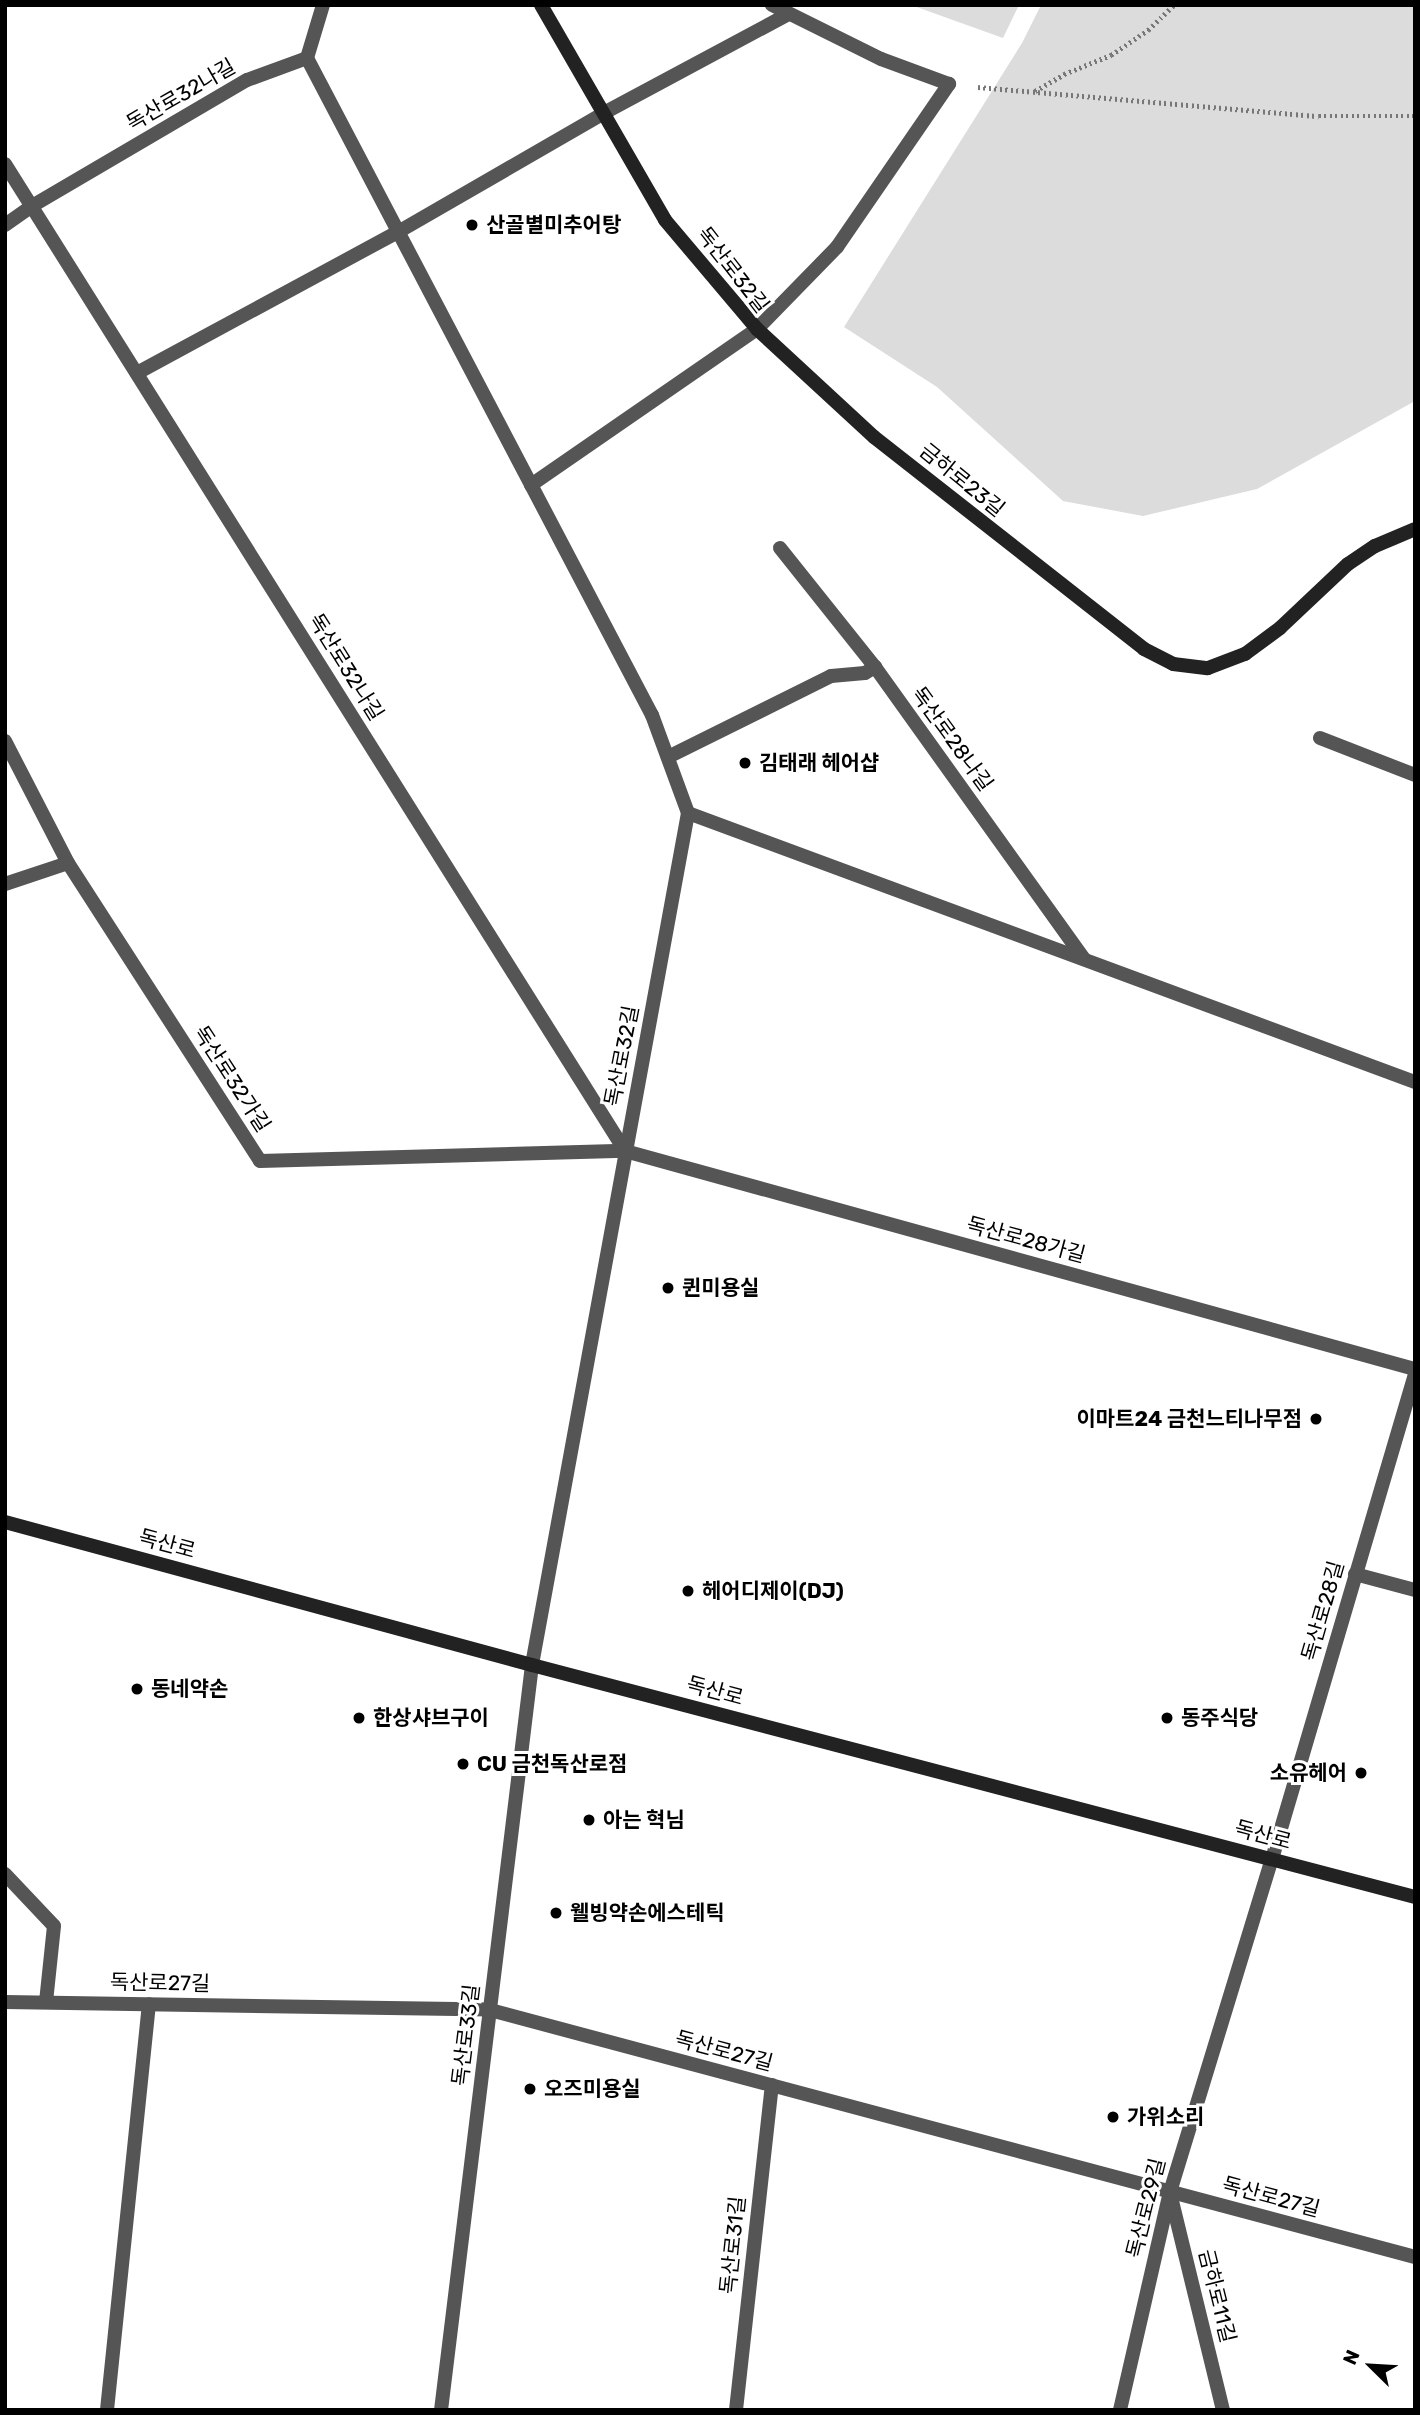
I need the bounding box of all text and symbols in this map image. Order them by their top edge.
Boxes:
street label: 독산로32나길 [122,54,240,136]
place label: 산골별미추어탕 [486,212,621,238]
marker: 산골별미추어탕 [464,217,480,233]
street label: 독산로32길 [692,222,774,318]
street label: 금하로23길 [914,438,1010,522]
street label: 독산로32나길 [303,609,389,725]
street label: 독산로28나길 [906,682,998,796]
place label: 김태래 헤어샵 [759,750,879,776]
marker: 김태래 헤어샵 [737,755,753,771]
street label: 독산로32길 [600,1003,644,1109]
street label: 독산로32가길 [188,1021,276,1137]
street label: 독산로28가길 [964,1212,1088,1268]
place label: 퀸미용실 [682,1275,759,1301]
marker: 퀸미용실 [660,1280,676,1296]
place label: 이마트24 금천느티나무점 [1076,1406,1302,1432]
marker: 이마트24 금천느티나무점 [1308,1411,1324,1427]
street label: 독산로 [136,1524,198,1564]
street label: 독산로28길 [1297,1558,1349,1664]
place label: 헤어디제이(DJ) [702,1578,844,1604]
marker: 헤어디제이(DJ) [680,1583,696,1599]
street label: 독산로 [684,1671,746,1711]
place label: 동네약손 [151,1676,228,1702]
marker: 동네약손 [129,1681,145,1697]
place label: 한상샤브구이 [373,1705,489,1731]
place label: 동주식당 [1181,1705,1258,1731]
marker: 한상샤브구이 [351,1710,367,1726]
marker: 동주식당 [1159,1710,1175,1726]
place label: CU 금천독산로점 [477,1751,627,1777]
marker: CU 금천독산로점 [455,1756,471,1772]
place label: 소유헤어 [1270,1760,1347,1786]
marker: 소유헤어 [1353,1765,1369,1781]
place label: 아는 혁님 [603,1807,685,1833]
marker: 아는 혁님 [581,1812,597,1828]
street label: 독산로 [1232,1815,1294,1855]
place label: 웰빙약손에스테틱 [570,1900,725,1926]
marker: 웰빙약손에스테틱 [548,1905,564,1921]
street label: 독산로27길 [110,1970,210,1996]
street label: 독산로33길 [447,1983,485,2087]
street label: 독산로27길 [672,2026,776,2076]
place label: 오즈미용실 [544,2076,641,2102]
marker: 오즈미용실 [522,2081,538,2097]
place label: 가위소리 [1127,2104,1204,2130]
marker: 가위소리 [1105,2109,1121,2125]
street label: 독산로29길 [1121,2155,1171,2261]
street label: 독산로27길 [1219,2172,1323,2222]
street label: 독산로31길 [715,2195,751,2295]
street label: 금하로11길 [1193,2247,1241,2345]
north arrow [1336,2331,1406,2401]
text: N [1338,2346,1365,2368]

